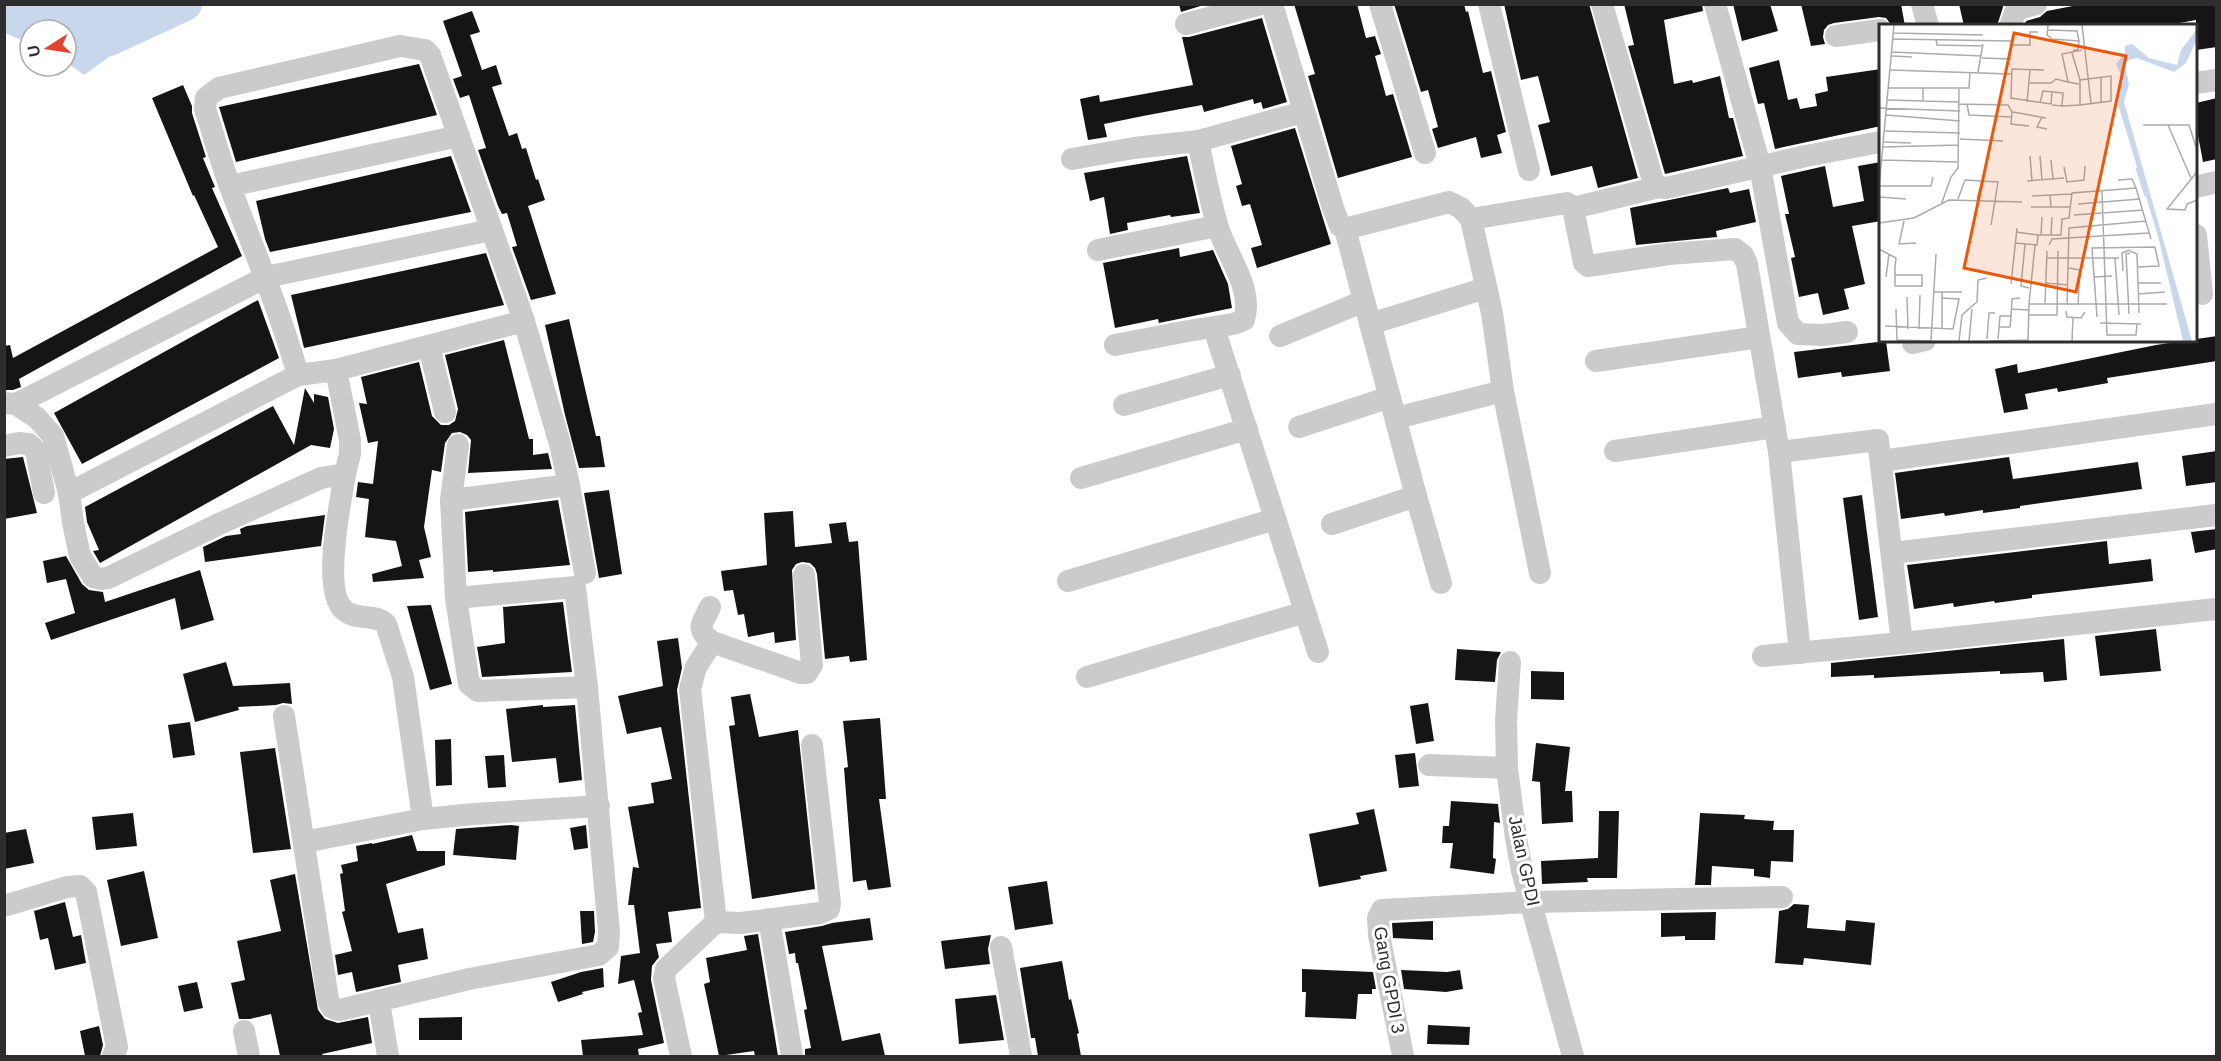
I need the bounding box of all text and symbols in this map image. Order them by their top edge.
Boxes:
north arrow [18,18,78,78]
inset map [1879,24,2197,342]
text: U [24,44,43,58]
street label: Jalan GPDI [1505,814,1543,908]
street label: Gang GPDI 3 [1370,925,1408,1035]

